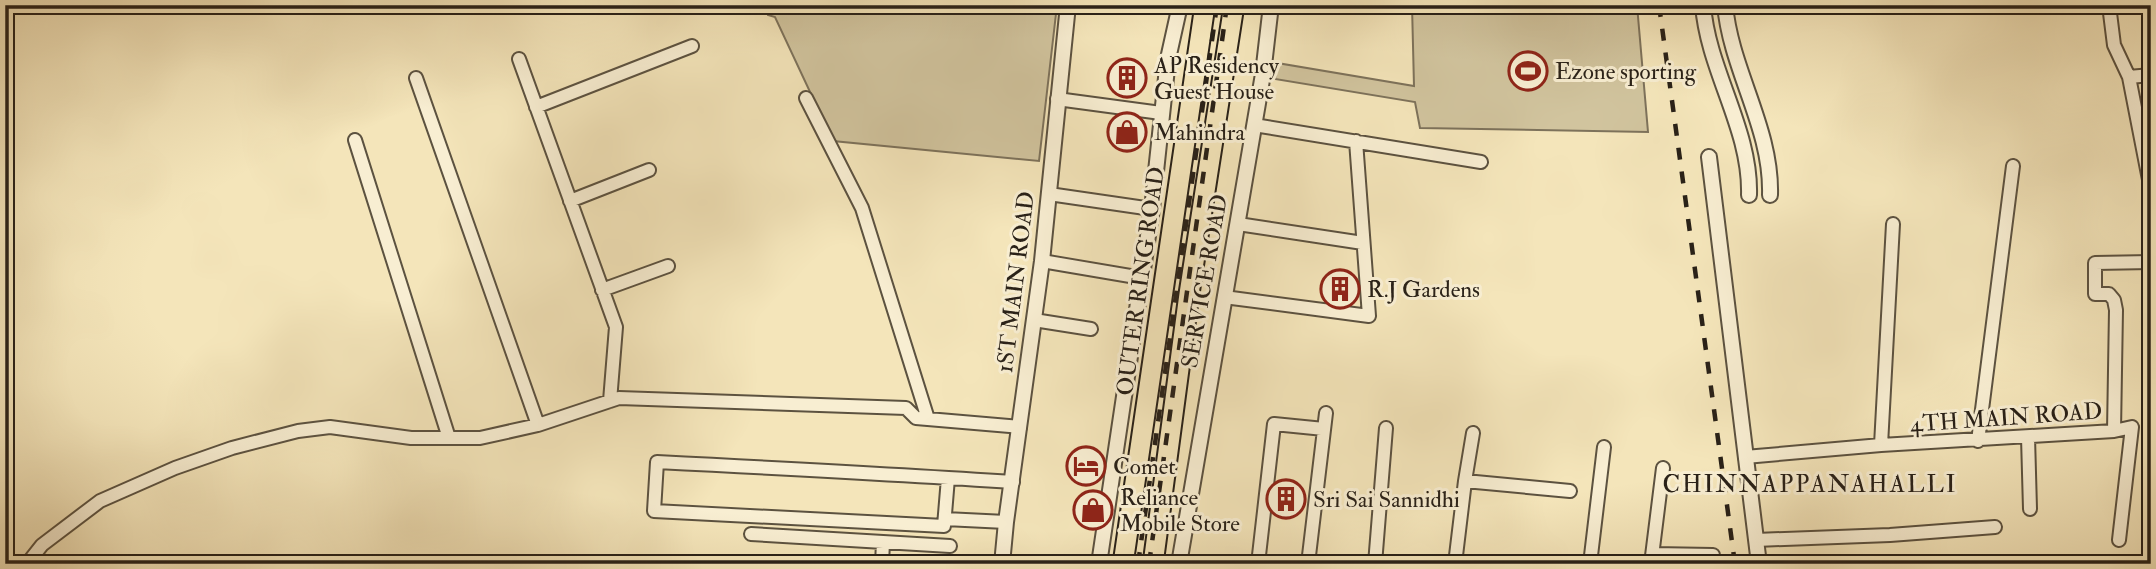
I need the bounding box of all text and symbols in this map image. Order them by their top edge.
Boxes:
sports icon: Ezone sporting [1507,50,1549,92]
place label: AP Residency Guest House [1153,51,1280,106]
building icon: AP Residency Guest House [1106,57,1148,99]
place label: Ezone sporting [1555,57,1697,87]
shop icon: Mahindra [1106,111,1148,153]
place label: Mahindra [1154,118,1245,147]
street label: OUTER RING ROAD [1110,165,1171,397]
street label: 1ST MAIN ROAD [990,190,1041,374]
street label: SERVICE ROAD [1175,192,1234,370]
building icon: R.J Gardens [1319,268,1361,310]
place label: R.J Gardens [1367,275,1480,304]
street label: 4TH MAIN ROAD [1909,396,2103,439]
hotel icon: Comet [1065,445,1107,487]
place label: Comet [1113,452,1176,481]
district label: CHINNAPPANAHALLI [1663,469,1958,500]
building icon: Sri Sai Sannidhi [1265,478,1307,520]
place label: Reliance Mobile Store [1120,483,1240,538]
place label: Sri Sai Sannidhi [1313,485,1460,514]
shop icon: Reliance Mobile Store [1072,489,1114,531]

